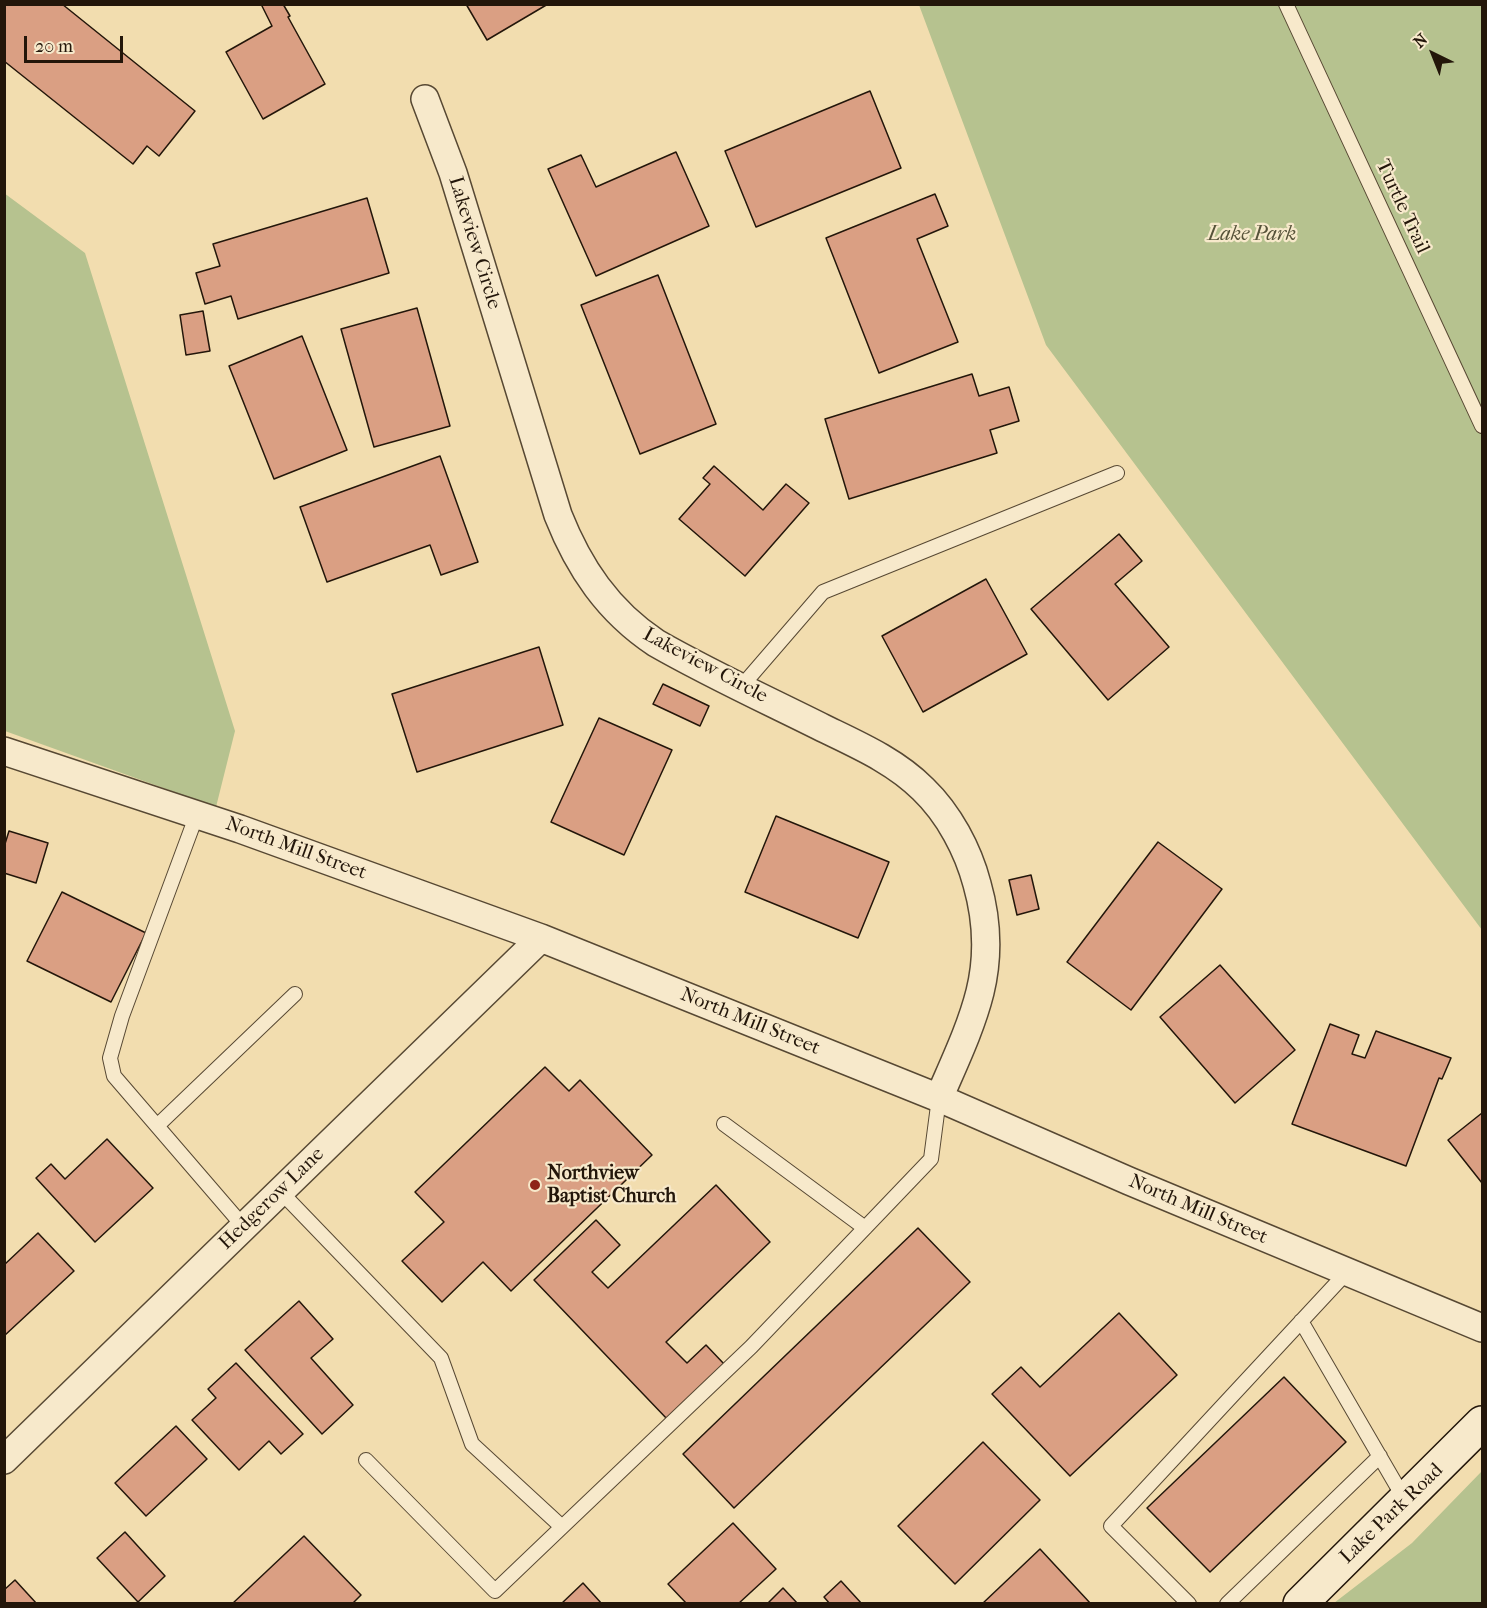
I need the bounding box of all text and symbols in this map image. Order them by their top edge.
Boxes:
scale bar [27,24,126,62]
north arrow [1403,24,1463,84]
text: N [1409,29,1431,52]
text: 20 m [35,36,73,57]
street label: Turtle Trail [1370,156,1434,258]
street label: Lakeview Circle [442,174,506,312]
park label: Lake Park [1208,223,1296,247]
street label: Lakeview Circle [639,623,771,709]
street label: North Mill Street [222,812,370,886]
street label: North Mill Street [677,983,823,1061]
street label: Hedgerow Lane [214,1143,330,1255]
place label: Northview Baptist Church [547,1162,676,1209]
street label: North Mill Street [1125,1170,1271,1250]
marker: Northview Baptist Church [528,1178,542,1192]
street label: Lake Park Road [1335,1459,1449,1569]

